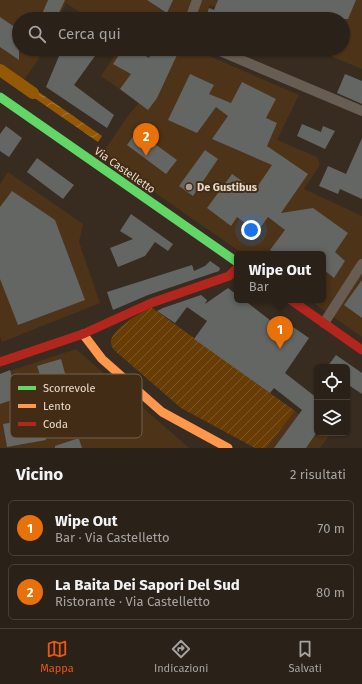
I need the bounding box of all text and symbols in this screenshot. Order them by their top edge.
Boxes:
search box [12,12,350,56]
icon: search [26,23,48,45]
text: Cerca qui [58,25,121,43]
pin: 2 [133,123,159,156]
street label: Via Castelletto [92,145,158,196]
place label: De Gustibus [197,181,258,194]
marker: De Gustibus [184,182,194,192]
your location [241,220,261,240]
popup [234,251,326,303]
text: Wipe Out [249,261,311,279]
text: Bar [249,279,269,294]
pin: 1 [267,316,293,349]
map controls [314,364,350,436]
button: locate [314,364,350,400]
legend [10,374,142,438]
text: Scorrevole [43,382,96,395]
text: Lento [43,400,71,413]
button: layers [314,400,350,436]
text: Coda [43,418,68,431]
text: Vicino [16,464,63,485]
text: 2 risultati [290,467,346,482]
text: Wipe Out [55,512,117,530]
text: 1 [27,521,33,536]
text: 70 m [318,521,345,536]
text: Bar · Via Castelletto [55,530,170,545]
text: La Baita Dei Sapori Del Sud [55,576,240,594]
text: 2 [27,585,33,600]
text: 80 m [316,585,345,600]
text: Ristorante · Via Castelletto [55,594,210,609]
tab: Mappa [40,638,74,675]
tab: Indicazioni [154,638,208,675]
tab: Salvati [289,638,322,675]

